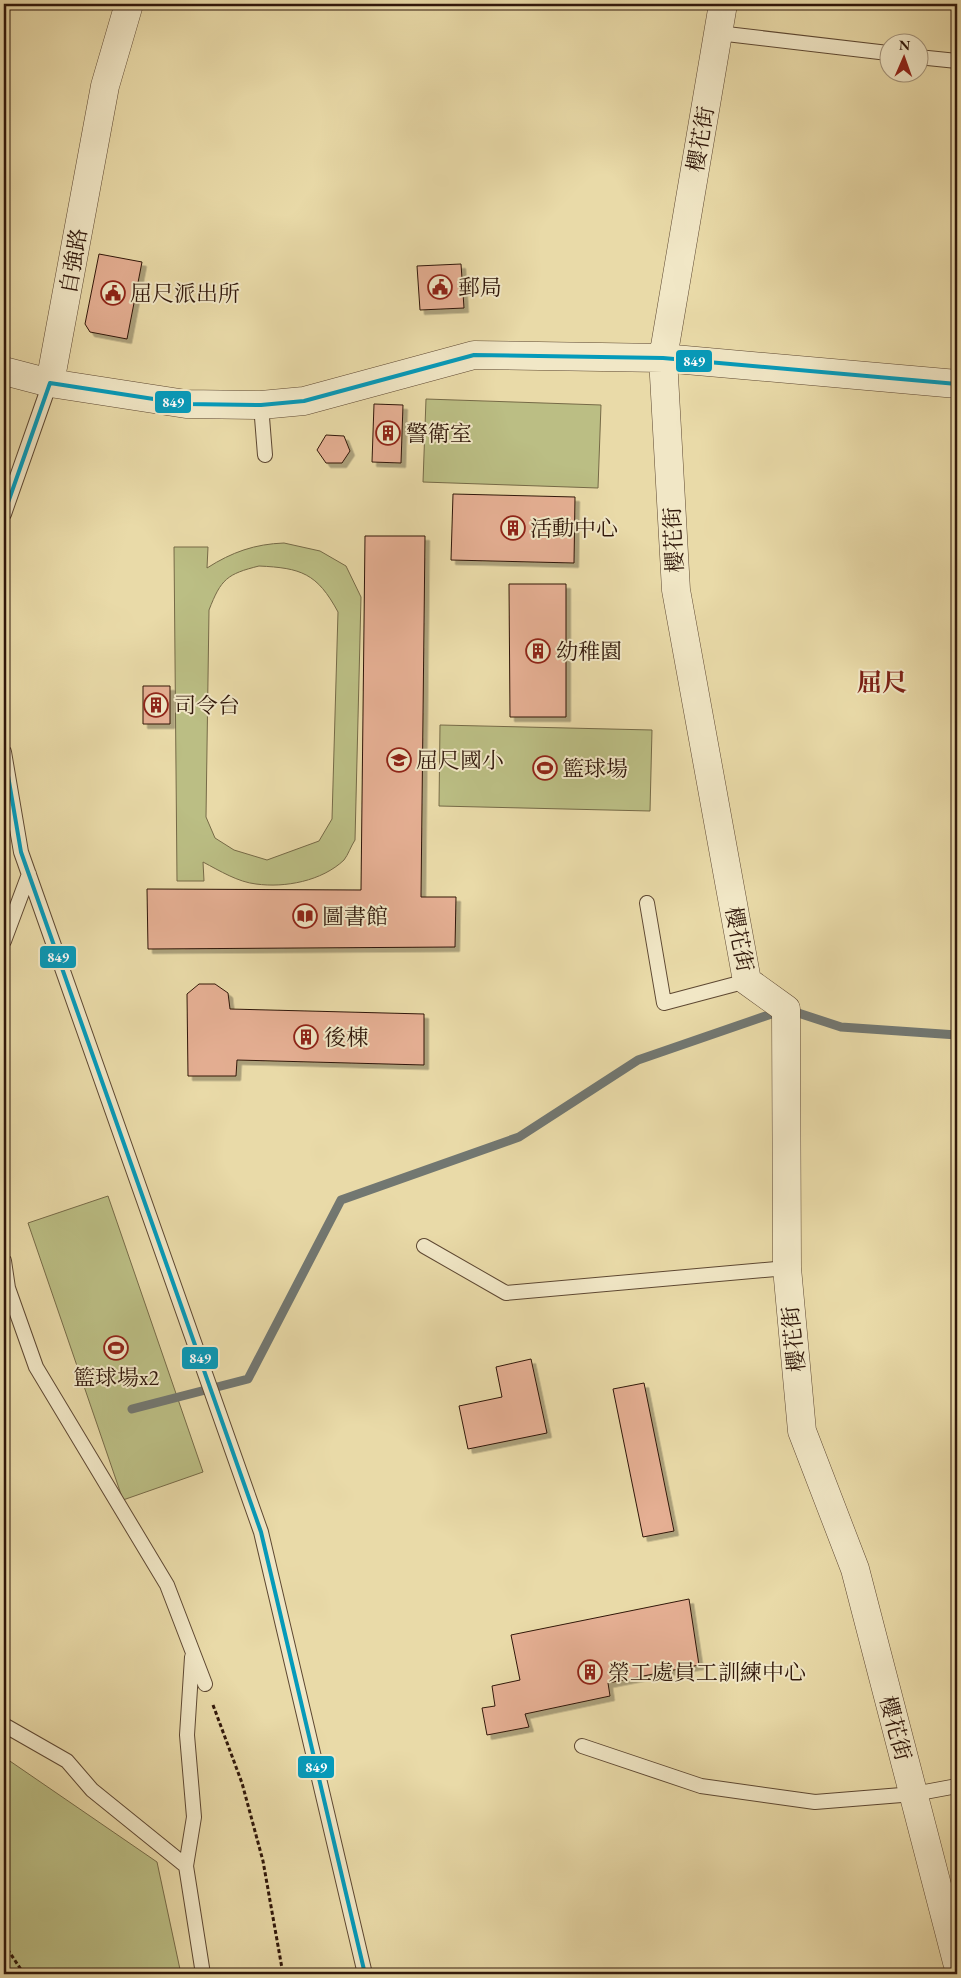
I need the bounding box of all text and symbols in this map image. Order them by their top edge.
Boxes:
north arrow [878,32,928,82]
text: N [898,36,911,54]
street label: 櫻花街 [680,104,721,174]
street label: 自強路 [53,226,94,296]
place label: 郵局 [458,273,502,302]
public building icon: 郵局 [427,274,453,300]
place label: 屈尺派出所 [130,279,240,308]
public building icon: 屈尺派出所 [100,280,126,306]
line badge: 849 [675,349,713,373]
text: 849 [683,352,706,370]
line badge: 849 [154,390,192,414]
text: 849 [162,393,185,411]
place label: 警衛室 [406,419,472,448]
building icon: 警衛室 [375,420,401,446]
street label: 櫻花街 [657,506,690,574]
place label: 活動中心 [530,514,618,543]
building icon: 活動中心 [500,515,526,541]
place label: 幼稚園 [556,637,622,666]
building icon: 幼稚園 [525,638,551,664]
district label: 屈尺 [857,666,907,698]
place label: 司令台 [174,691,240,720]
building icon: 司令台 [143,692,169,718]
place label: 屈尺國小 [416,746,504,775]
school or university icon: 屈尺國小 [386,747,412,773]
place label: 籃球場 [562,754,628,783]
sports icon: 籃球場 [532,755,558,781]
place label: 圖書館 [322,902,388,931]
library icon: 圖書館 [292,903,318,929]
street label: 櫻花街 [719,904,760,974]
line badge: 849 [39,945,77,969]
text: 849 [47,948,70,966]
place label: 後棟 [324,1023,368,1052]
building icon: 後棟 [293,1024,319,1050]
street label: 櫻花街 [776,1305,811,1373]
sports icon: 籃球場x2 [103,1335,129,1361]
line badge: 849 [181,1346,219,1370]
text: 849 [189,1349,212,1367]
place label: 籃球場x2 [73,1363,159,1392]
place label: 榮工處員工訓練中心 [608,1658,806,1687]
building icon: 榮工處員工訓練中心 [577,1659,603,1685]
street label: 櫻花街 [873,1692,918,1764]
line badge: 849 [297,1755,335,1779]
text: 849 [305,1758,328,1776]

